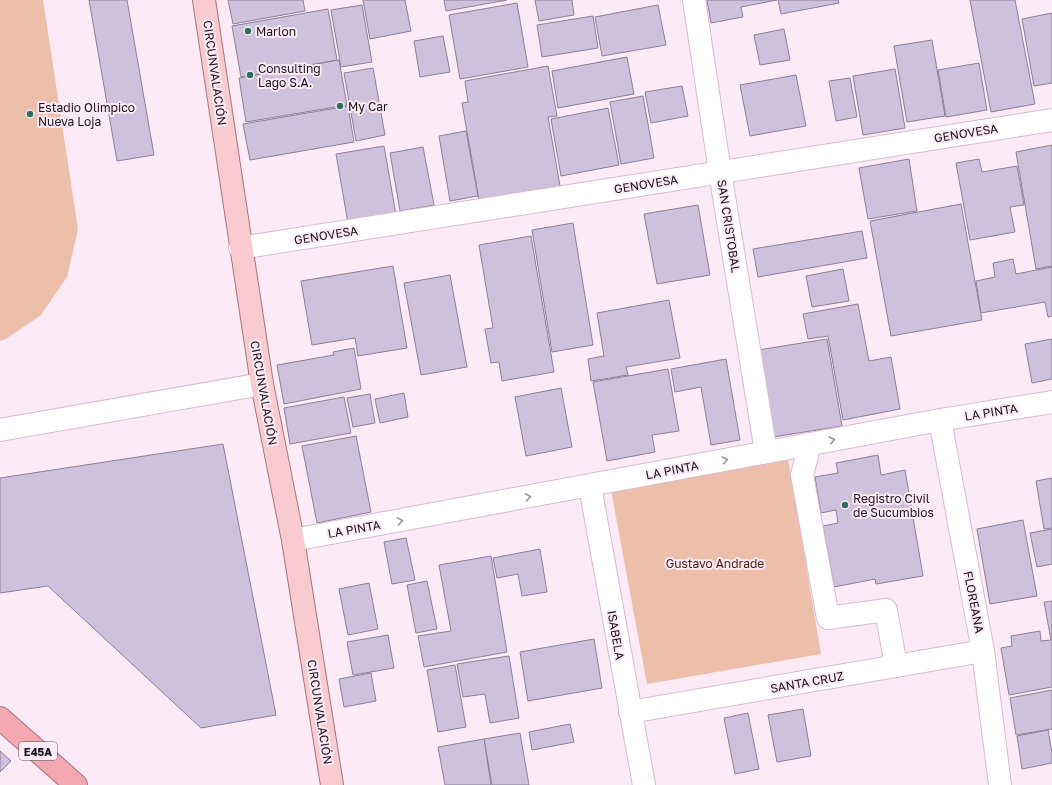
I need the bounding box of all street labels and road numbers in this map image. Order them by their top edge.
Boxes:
street label: CIRCUNVALACIÓN [200,19,230,127]
street label: GENOVESA [933,121,999,145]
street label: GENOVESA [613,172,679,196]
street label: SAN CRISTOBAL [714,178,744,274]
street label: GENOVESA [293,223,359,247]
street label: CIRCUNVALACIÓN [247,339,281,447]
street label: LA PINTA [963,400,1019,424]
street label: LA PINTA [644,458,700,482]
street label: LA PINTA [326,517,382,541]
street label: FLOREANA [961,570,987,634]
street label: ISABELA [604,609,628,661]
street label: CIRCUNVALACIÓN [304,658,336,766]
street label: SANTA CRUZ [769,668,845,696]
road number: E45A [19,742,57,760]

